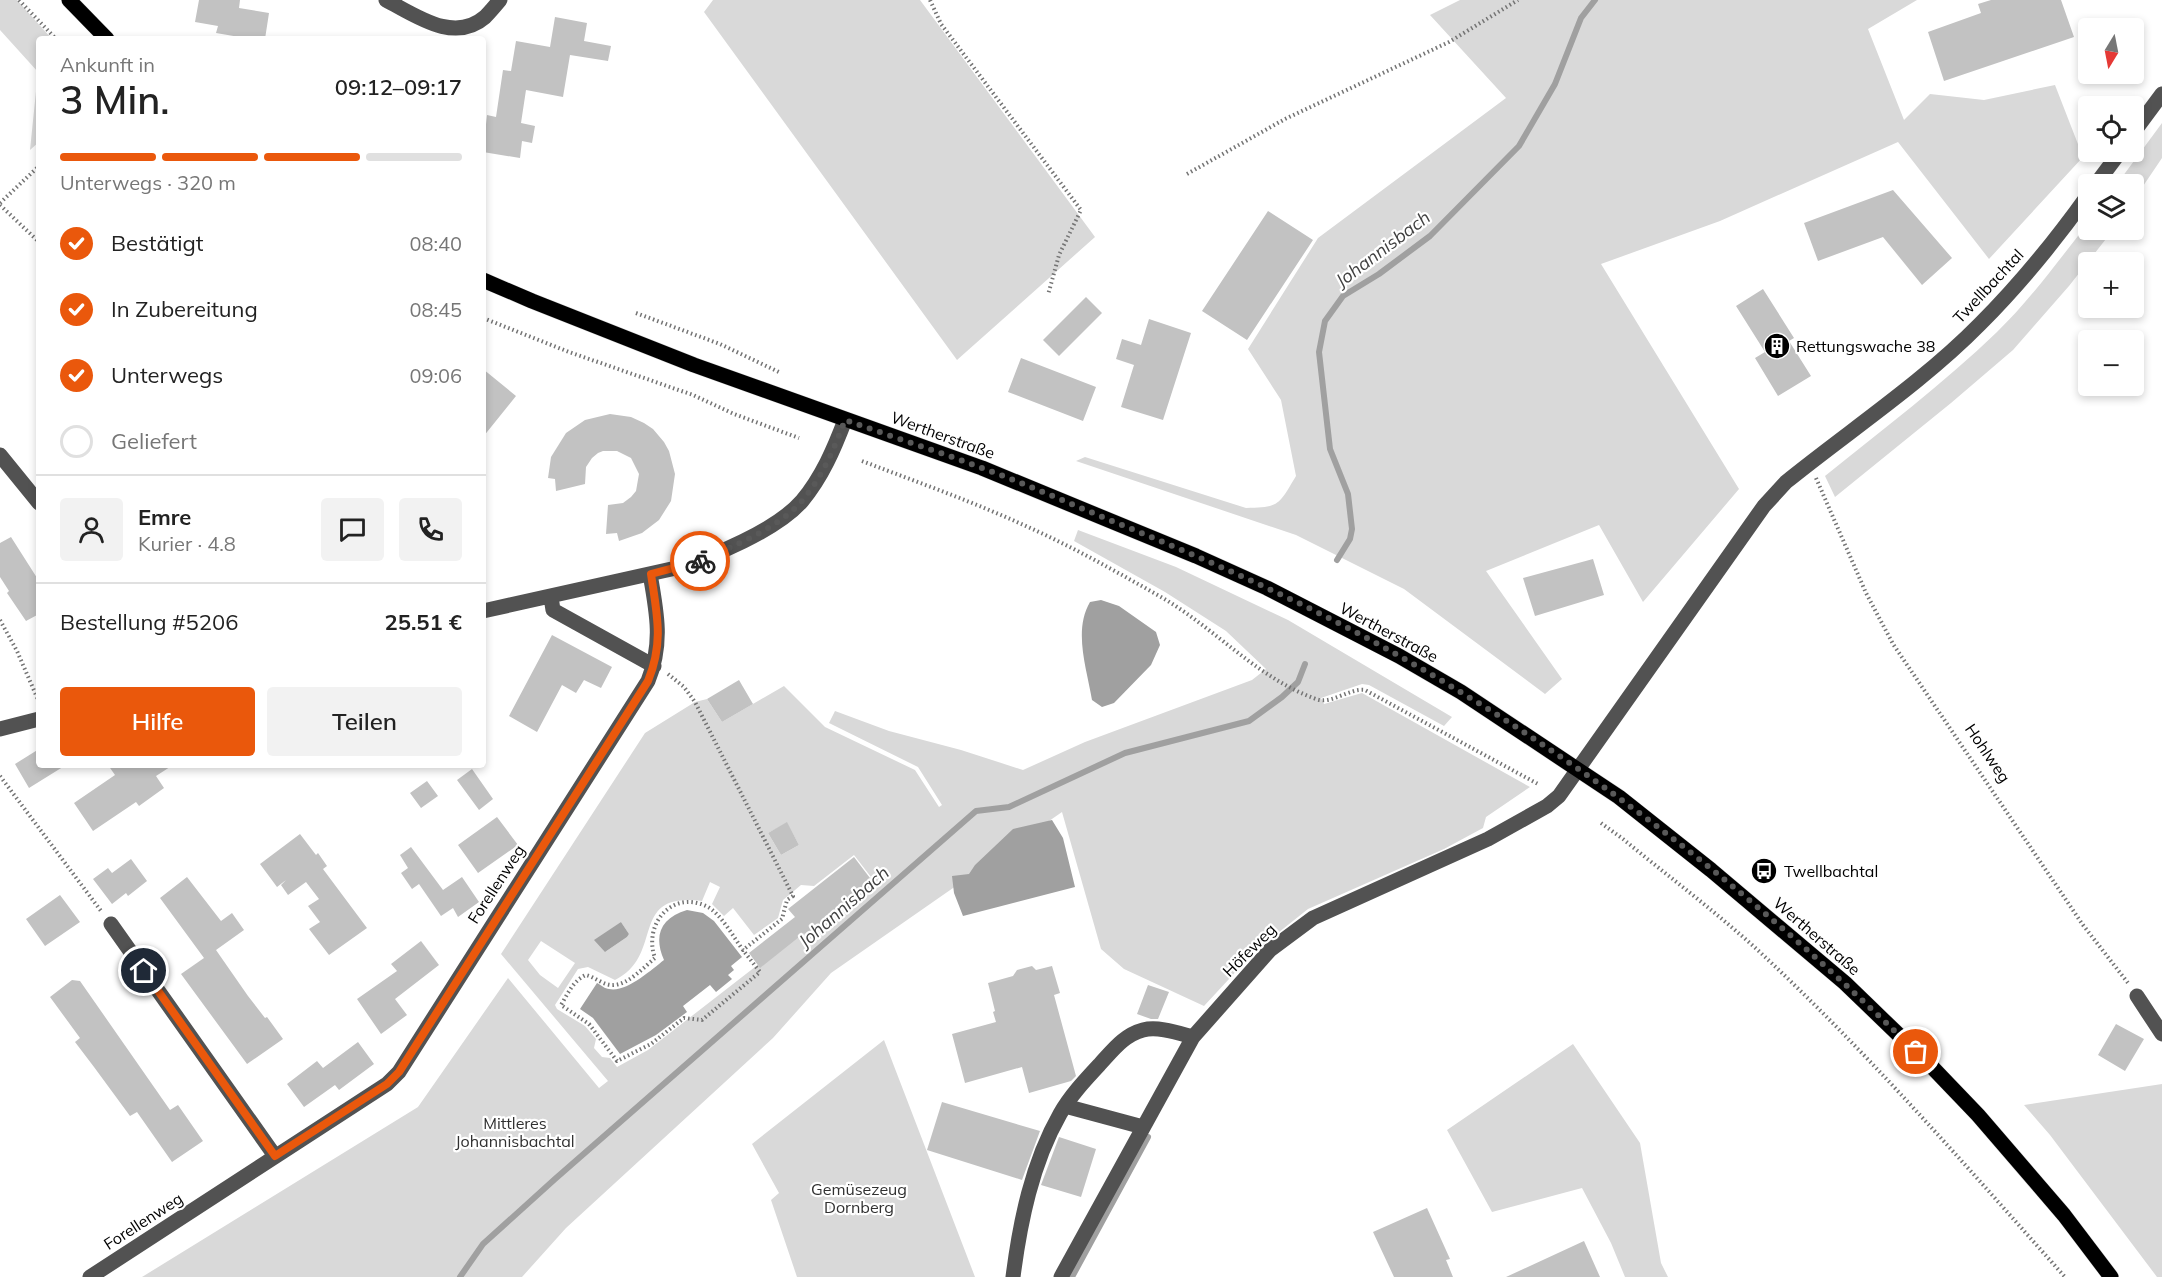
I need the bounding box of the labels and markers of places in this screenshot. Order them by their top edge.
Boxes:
building icon: Rettungswache 38 [1762,331,1792,361]
place label: Rettungswache 38 [1796,336,1935,356]
bus stop icon: Twellbachtal [1749,856,1779,886]
place label: Twellbachtal [1784,861,1878,881]
pin [118,945,169,996]
pin [1890,1026,1941,1077]

